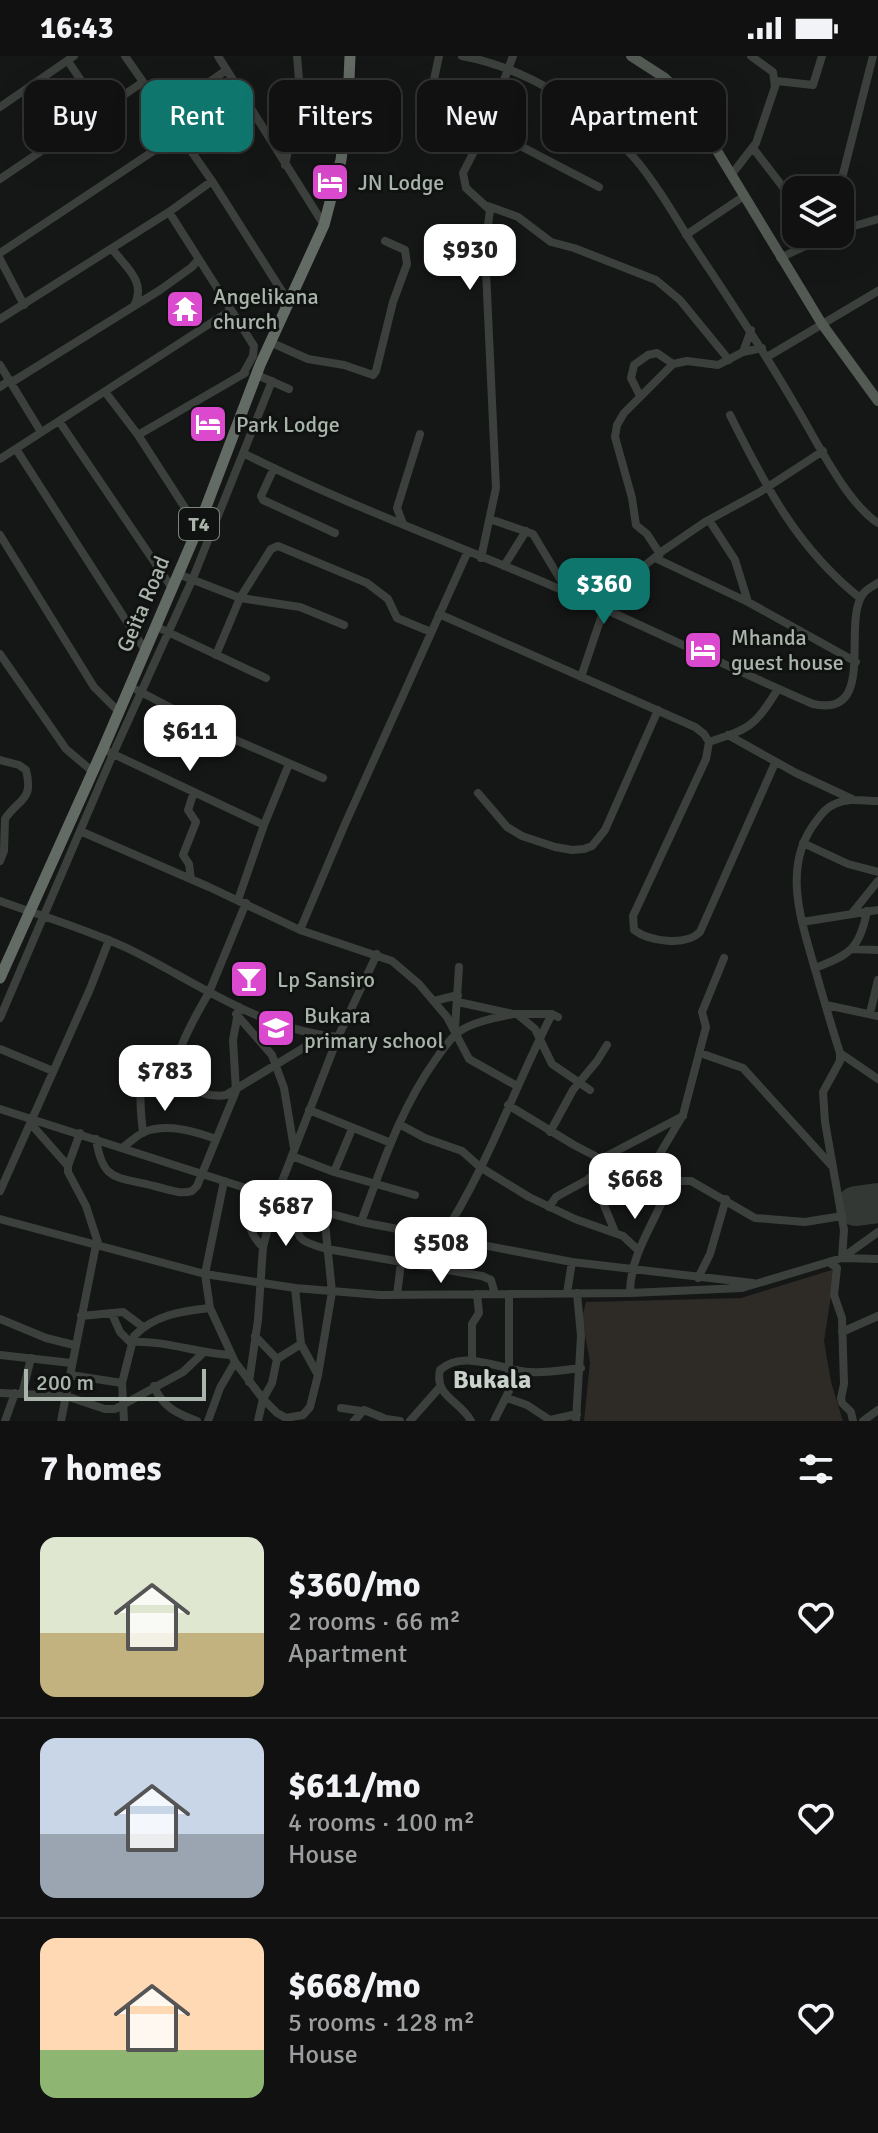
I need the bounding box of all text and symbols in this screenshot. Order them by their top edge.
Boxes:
text: 16:43 [40,10,114,47]
chip: Buy [24,80,125,152]
chip: Rent [141,80,253,152]
chip: Filters [269,80,401,152]
chip: New [417,80,526,152]
chip: Apartment [542,80,726,152]
hotel icon: JN Lodge [309,161,351,203]
place label: JN Lodge [358,169,444,196]
map controls [782,176,854,248]
button: layers [782,176,854,248]
pin: $930 [423,224,517,292]
text: $930 [442,234,498,266]
place label: Angelikana church [213,283,319,335]
temple icon: Angelikana church [164,288,206,330]
hotel icon: Park Lodge [187,403,229,445]
place label: Park Lodge [236,411,340,438]
road number: T4 [179,508,219,540]
street label: Geita Road [111,552,175,656]
pin: $360 [557,558,651,626]
text: $360 [576,568,632,600]
place label: Mhanda guest house [731,624,844,676]
hotel icon: Mhanda guest house [682,629,724,671]
pin: $611 [143,705,237,773]
text: $611 [162,715,218,747]
bar icon: Lp Sansiro [228,958,270,1000]
place label: Lp Sansiro [277,966,375,993]
place label: Bukara primary school [304,1002,444,1054]
school or university icon: Bukara primary school [255,1007,297,1049]
pin: $783 [118,1045,212,1113]
text: $783 [137,1055,193,1087]
pin: $668 [588,1153,682,1221]
text: $668 [607,1163,663,1195]
pin: $687 [239,1180,333,1248]
text: $687 [258,1190,314,1222]
pin: $508 [394,1217,488,1285]
text: $508 [413,1227,469,1259]
district label: Bukala [453,1364,531,1396]
scale bar [24,1365,206,1401]
text: 200 m [36,1369,94,1396]
icon: filters [794,1447,838,1491]
text: 7 homes [40,1448,161,1490]
text: $360/mo [288,1564,421,1606]
icon: home [104,1569,200,1665]
icon: heart [794,1595,838,1639]
text: 2 rooms · 66 m² [288,1606,461,1638]
text: Apartment [288,1638,407,1670]
text: $611/mo [288,1765,421,1807]
icon: home [104,1770,200,1866]
icon: heart [794,1796,838,1840]
text: 4 rooms · 100 m² [288,1807,475,1839]
text: House [288,1839,358,1871]
text: $668/mo [288,1965,421,2007]
icon: home [104,1970,200,2066]
icon: heart [794,1996,838,2040]
text: 5 rooms · 128 m² [288,2007,475,2039]
text: House [288,2039,358,2071]

